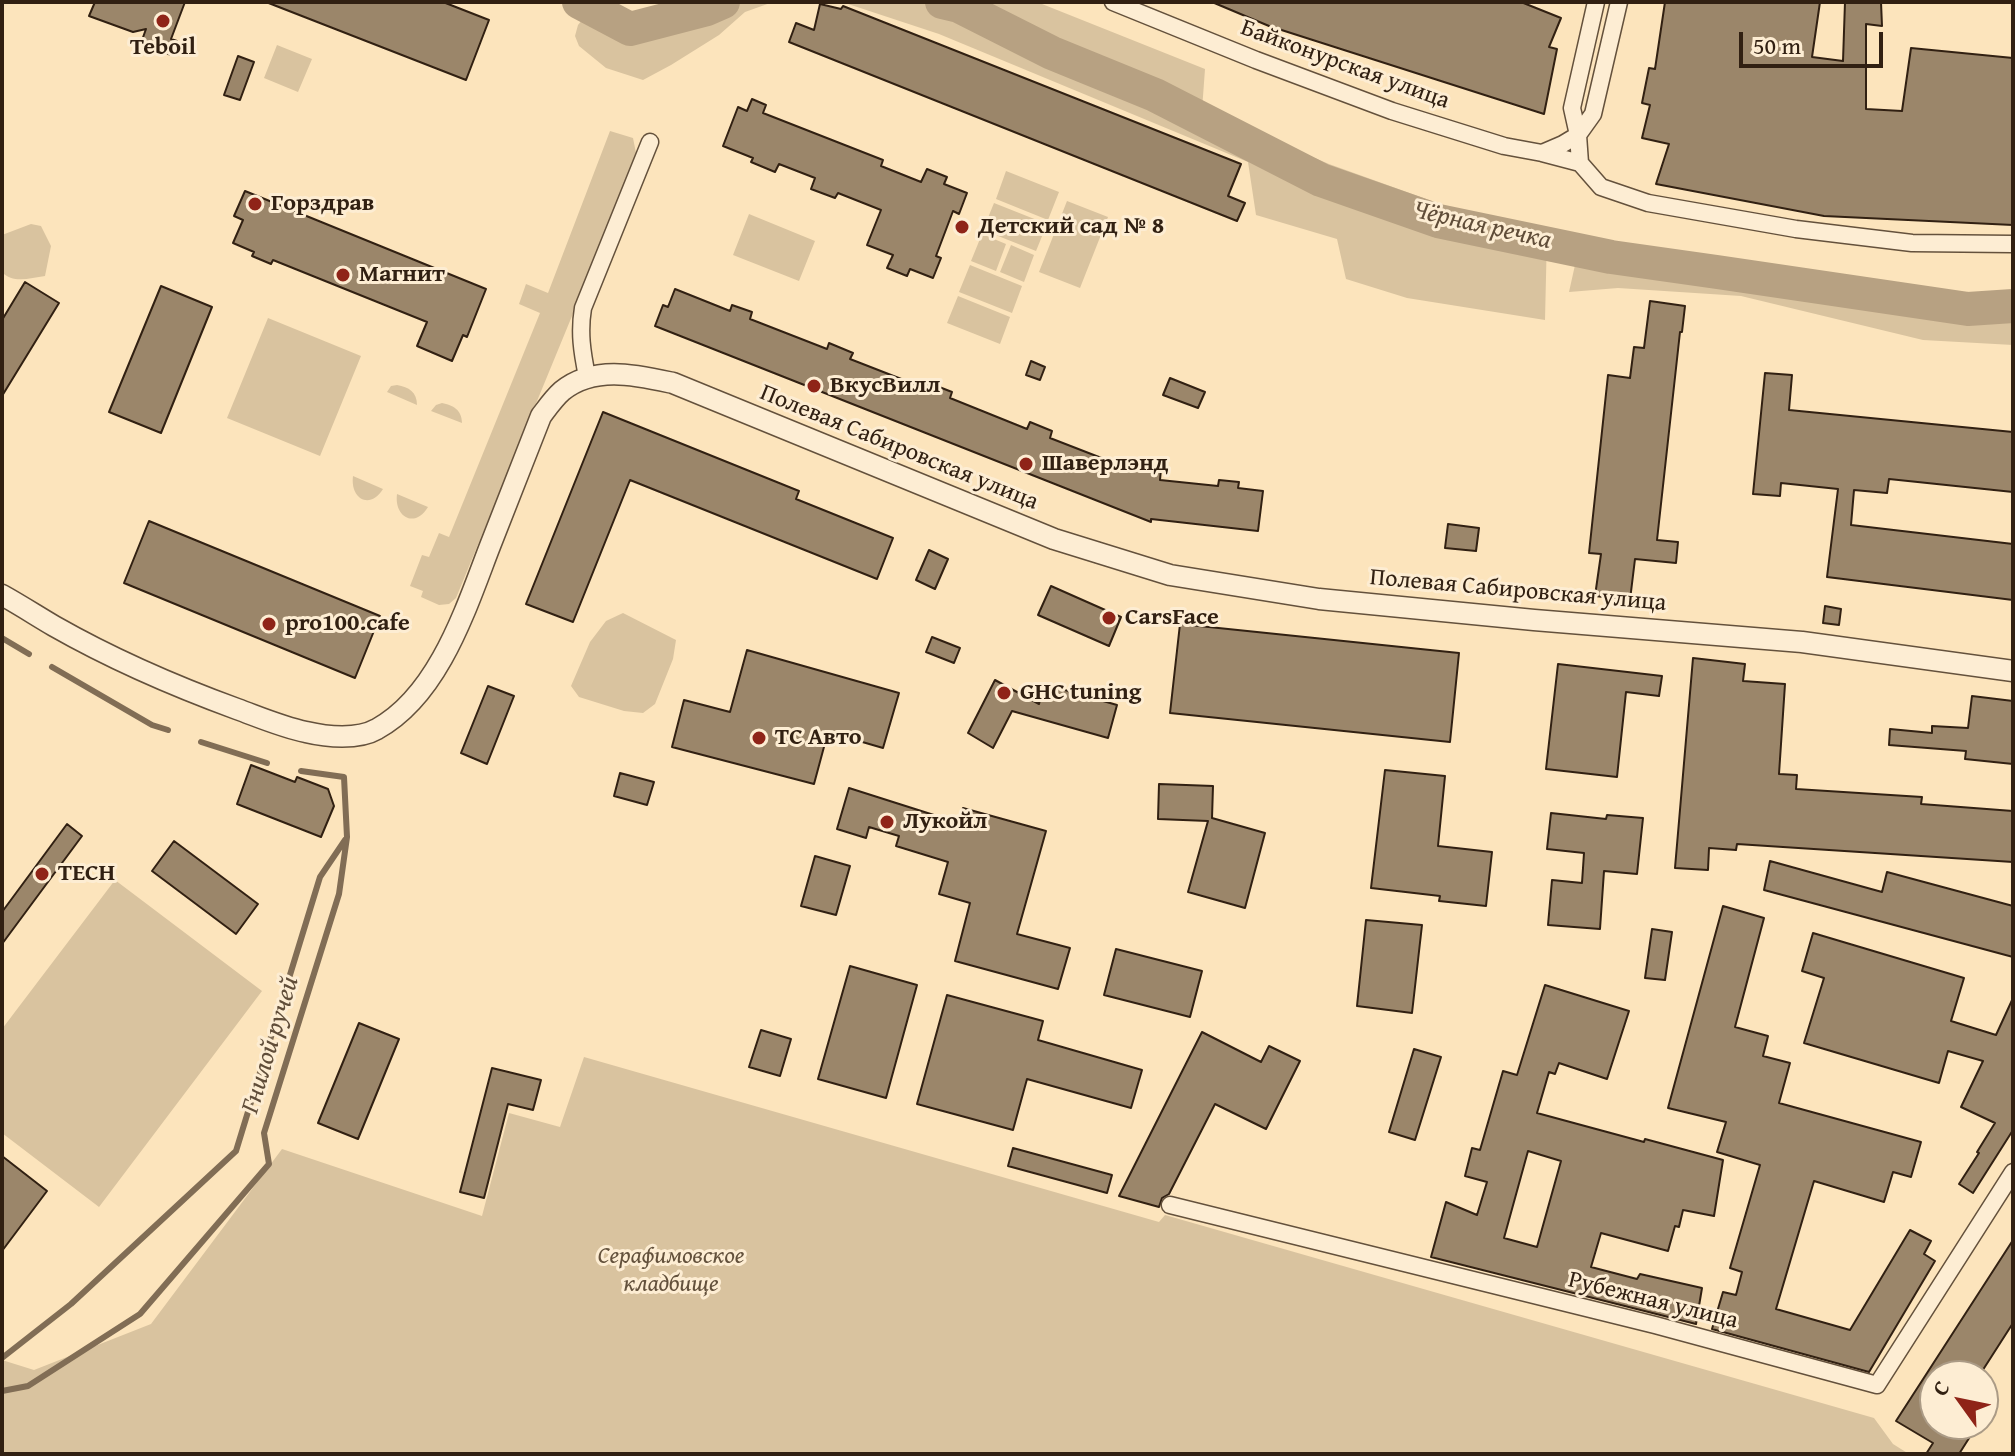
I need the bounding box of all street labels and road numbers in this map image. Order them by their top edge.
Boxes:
street label: Байконурская улица [1237,14,1453,116]
street label: Полевая Сабировская улица [756,379,1042,517]
street label: Полевая Сабировская улица [1369,564,1667,618]
street label: Рубежная улица [1565,1266,1741,1336]

